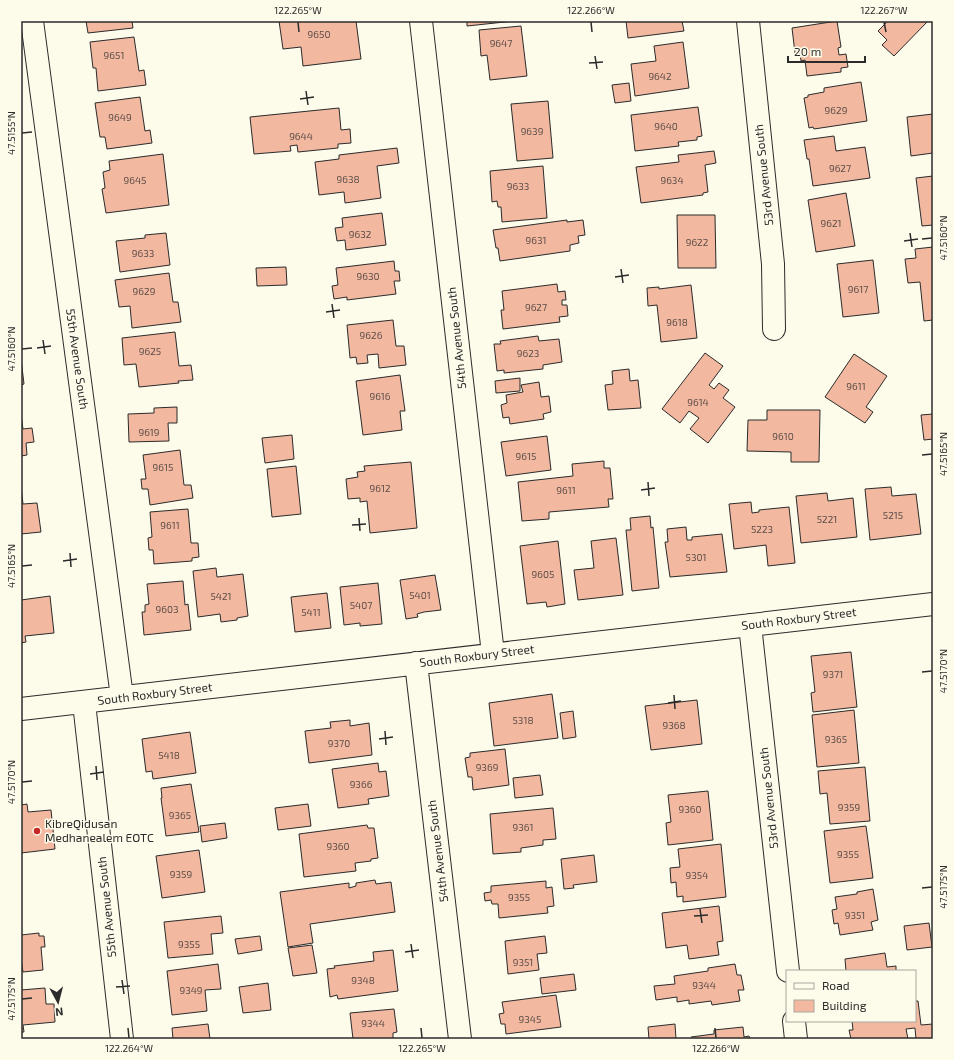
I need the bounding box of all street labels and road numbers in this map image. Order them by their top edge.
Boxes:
street label: 53rd Avenue South [751,124,775,227]
street label: 54th Avenue South [444,286,468,390]
street label: 55th Avenue South [64,308,92,410]
street label: South Roxbury Street [741,604,858,632]
street label: South Roxbury Street [419,641,536,669]
street label: South Roxbury Street [97,679,214,707]
street label: 53rd Avenue South [756,747,780,850]
street label: 54th Avenue South [424,799,450,903]
street label: 55th Avenue South [94,856,118,958]

